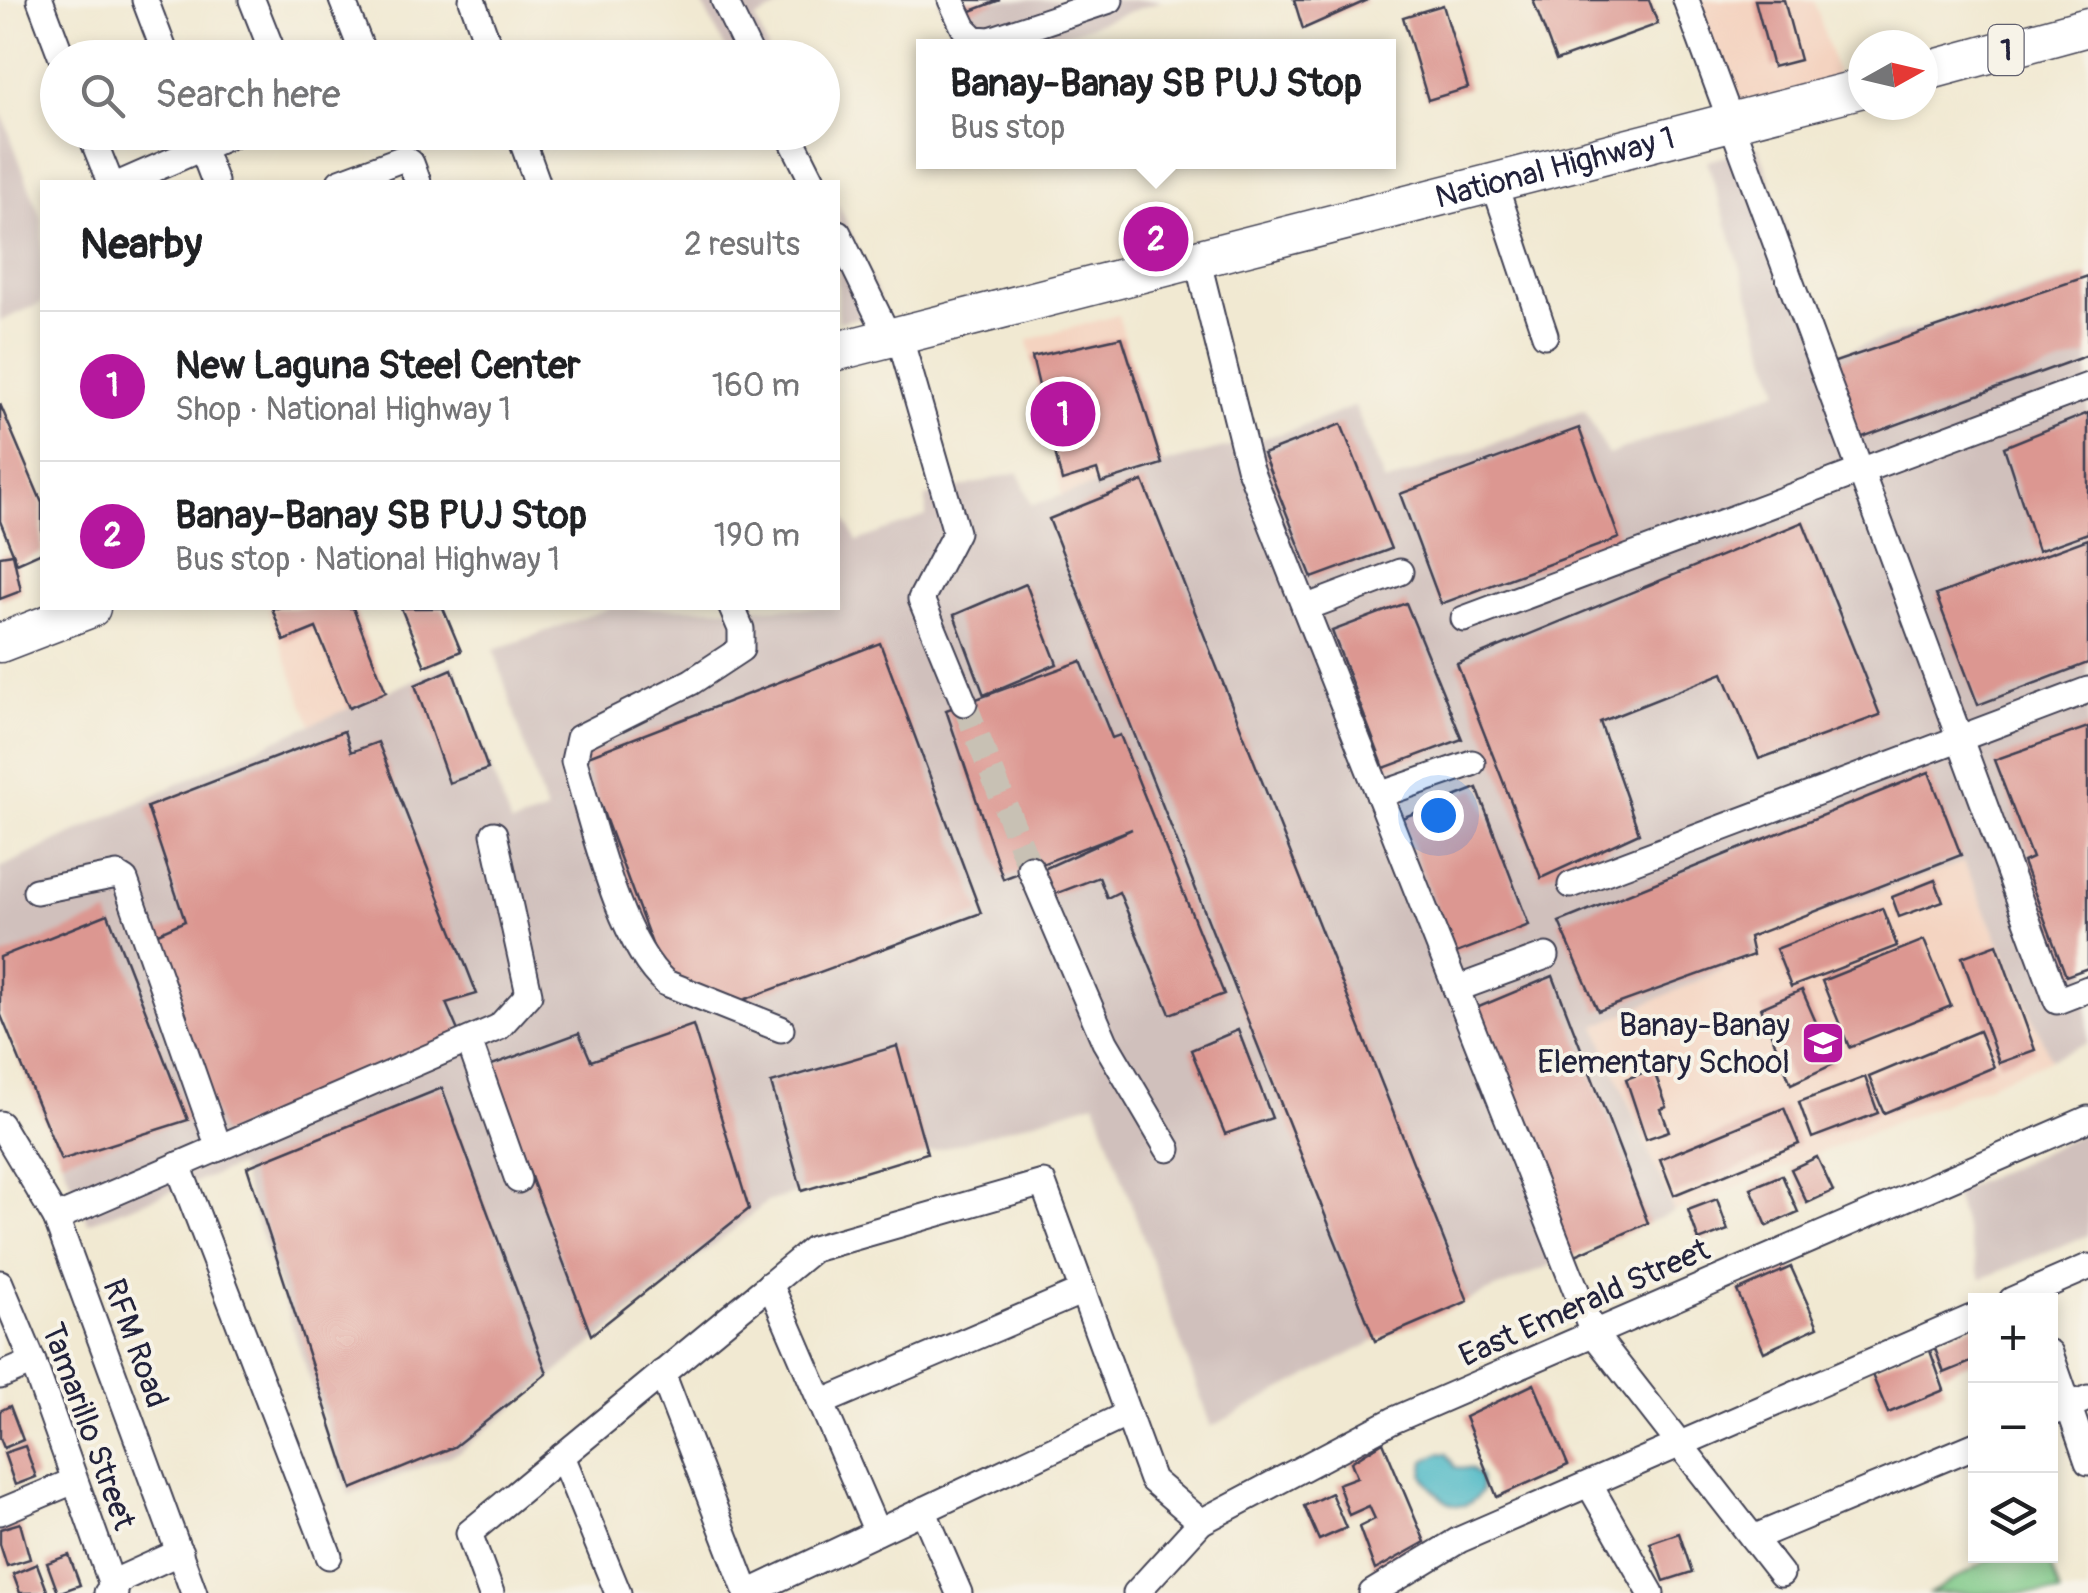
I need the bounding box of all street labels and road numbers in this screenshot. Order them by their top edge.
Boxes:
road number: 1 [1988,25,2024,75]
street label: National Highway 1 [1431,118,1679,218]
street label: East Emerald Street [1453,1230,1716,1376]
street label: RFM Road [93,1274,177,1413]
street label: Tamarillo Street [32,1317,144,1535]

